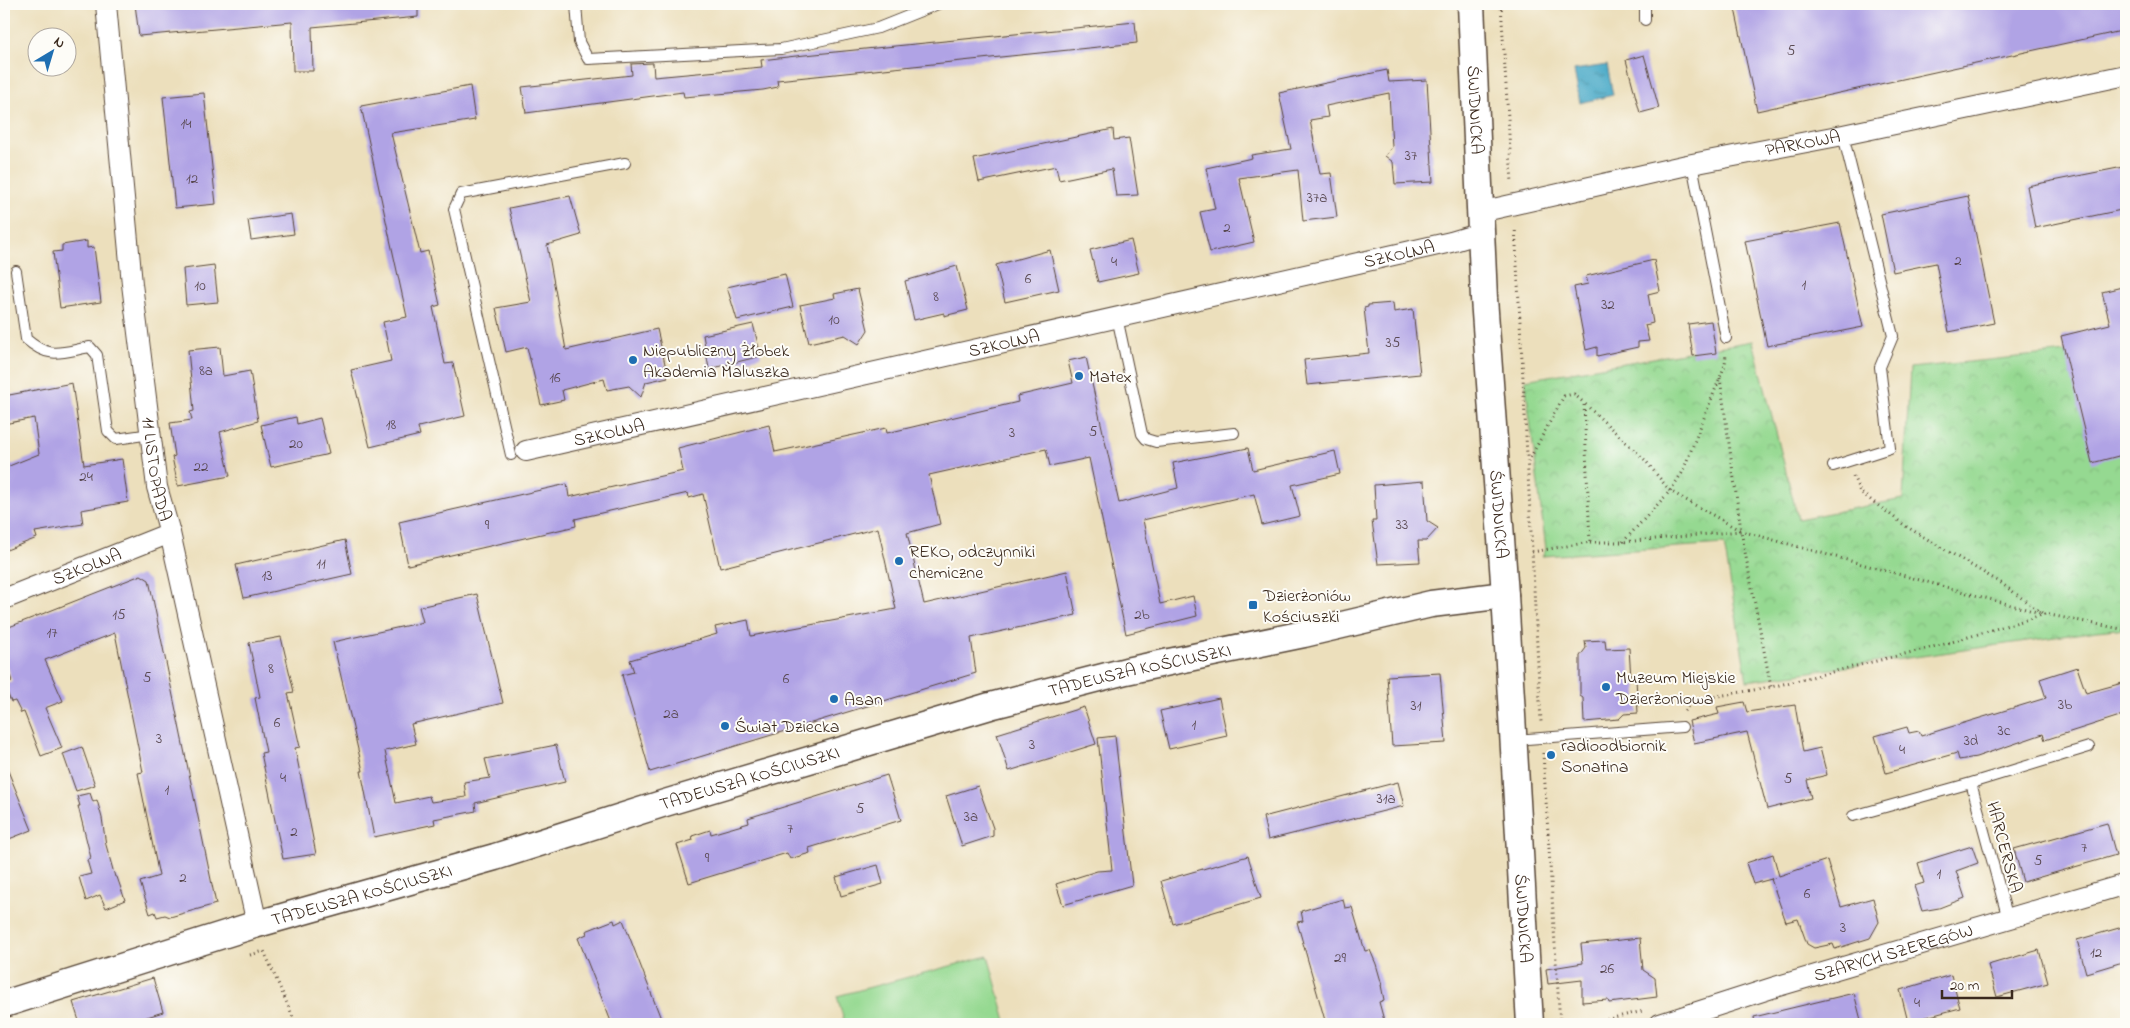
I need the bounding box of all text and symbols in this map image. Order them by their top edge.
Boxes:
north arrow [28,28,78,78]
text: N [49,32,69,54]
house number: 5 [1787,40,1796,62]
street label: ŚWIDNICKA [1459,65,1489,155]
house number: 14 [181,113,191,135]
street label: PARKOWA [1763,125,1843,165]
house number: 37 [1405,145,1417,167]
house number: 12 [186,168,199,190]
house number: 37a [1307,187,1327,209]
house number: 2 [1223,217,1231,239]
street label: SZKOLNA [1361,235,1438,276]
house number: 2 [1954,250,1962,272]
house number: 4 [1111,251,1117,273]
house number: 6 [1025,268,1032,290]
house number: 1 [1802,274,1807,296]
house number: 10 [194,275,206,297]
house number: 8 [933,286,939,308]
house number: 32 [1601,294,1615,316]
house number: 10 [828,309,840,331]
street label: SZKOLNA [966,324,1043,366]
house number: 35 [1386,332,1401,354]
place label: Niepubliczny Żłobek Akademia Maluszka [643,339,790,386]
marker: Niepubliczny Żłobek Akademia Maluszka [627,354,639,366]
house number: 8a [199,360,213,382]
place label: Matex [1089,365,1132,391]
house number: 16 [549,367,561,389]
marker: Matex [1073,370,1085,382]
house number: 18 [386,414,397,436]
street label: SZKOLNA [571,414,647,455]
street label: 11 LISTOPADA [134,416,177,525]
house number: 5 [1089,421,1098,443]
house number: 3 [1009,422,1015,444]
house number: 20 [289,433,303,455]
house number: 22 [194,456,209,478]
house number: 24 [79,466,93,488]
street label: ŚWIDNICKA [1481,469,1513,560]
house number: 9 [485,514,490,536]
house number: 33 [1396,514,1408,536]
place label: REKO, odczynniki chemiczne [909,540,1035,587]
street label: SZKOLNA [49,543,126,593]
house number: 11 [316,553,326,575]
marker: REKO, odczynniki chemiczne [893,555,905,567]
house number: 13 [262,565,272,587]
place label: Dzierżoniów Kościuszki [1262,584,1351,631]
marker: Dzierżoniów Kościuszki [1247,599,1259,611]
house number: 15 [112,604,126,626]
house number: 2b [1134,604,1150,626]
house number: 17 [47,622,57,644]
street label: TADEUSZA KOŚCIUSZKI [1046,638,1234,705]
house number: 8 [268,658,274,680]
place label: Muzeum Miejskie Dzierżoniowa [1615,666,1737,713]
house number: 5 [143,667,152,689]
house number: 6 [783,668,790,690]
marker: Muzeum Miejskie Dzierżoniowa [1600,681,1612,693]
place label: Asan [844,688,883,714]
marker: Asan [828,693,840,705]
house number: 3b [2058,694,2072,716]
house number: 31 [1411,695,1422,717]
house number: 2a [663,703,679,725]
house number: 6 [274,712,281,734]
house number: 1 [1192,714,1197,736]
place label: Świat Dziecka [735,715,840,741]
marker: Świat Dziecka [719,720,731,732]
house number: 3c [1998,720,2011,742]
house number: 3 [156,728,162,750]
house number: 3d [1964,730,1979,752]
house number: 3 [1029,734,1035,756]
place label: radioodbiornik Sonatina [1561,734,1666,781]
house number: 4 [1899,739,1905,761]
street label: TADEUSZA KOŚCIUSZKI [657,741,843,819]
marker: radioodbiornik Sonatina [1545,749,1557,761]
house number: 4 [280,767,286,789]
house number: 5 [1784,768,1793,790]
house number: 1 [165,779,170,801]
house number: 31a [1376,788,1396,810]
house number: 5 [856,798,865,820]
street label: HARCERSKA [1978,799,2028,896]
house number: 3a [964,806,978,828]
house number: 7 [787,818,793,840]
house number: 2 [290,821,298,843]
house number: 7 [2081,837,2087,859]
house number: 9 [705,847,710,869]
house number: 5 [2034,850,2043,872]
street label: TADEUSZA KOŚCIUSZKI [269,859,456,934]
house number: 1 [1937,863,1942,885]
house number: 2 [179,867,187,889]
street label: ŚWIDNICKA [1506,873,1537,964]
house number: 6 [1804,883,1811,905]
house number: 3 [1840,917,1846,939]
street label: SZARYCH SZEREGÓW [1811,919,1977,990]
house number: 12 [2090,942,2103,964]
house number: 29 [1334,947,1346,969]
house number: 26 [1600,958,1614,980]
scale bar [1942,968,2012,1000]
text: 20 m [1950,975,1980,997]
house number: 4 [1914,992,1920,1014]

